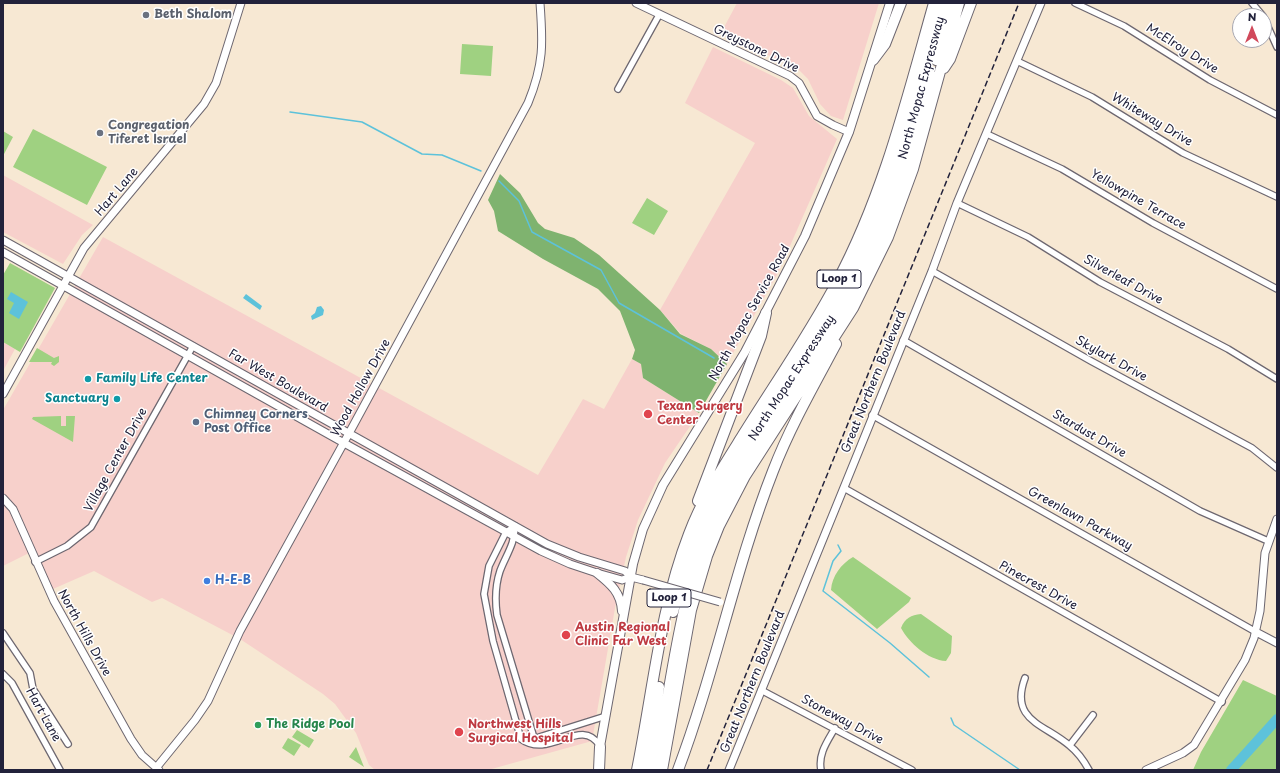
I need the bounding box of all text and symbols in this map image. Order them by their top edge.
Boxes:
place label: Beth Shalom [154,8,232,22]
north arrow [1232,8,1272,48]
text: N [1248,8,1256,25]
marker: Beth Shalom [141,10,151,20]
street label: North Mopac Expressway [896,15,948,161]
street label: McElroy Drive [1143,21,1221,77]
street label: Greystone Drive [711,22,801,76]
street label: Whiteway Drive [1109,90,1195,150]
place label: Congregation Tiferet Israel [108,119,189,147]
marker: Congregation Tiferet Israel [95,128,105,138]
street label: Hart Lane [93,165,141,219]
street label: Yellowpine Terrace [1088,167,1188,233]
street label: North Mopac Service Road [707,243,793,383]
street label: Silverleaf Drive [1081,252,1165,308]
road number: Loop 1 [817,270,861,288]
street label: Great Northern Boulevard [839,309,909,455]
street label: North Mopac Expressway [746,312,838,444]
street label: Skylark Drive [1073,333,1149,385]
street label: Wood Hollow Drive [328,337,394,439]
street label: Far West Boulevard [226,347,330,415]
place label: Family Life Center [96,372,208,386]
marker: Family Life Center [83,374,93,384]
place label: Sanctuary [45,392,109,406]
marker: Sanctuary [112,394,122,404]
place label: Texan Surgery Center [657,400,743,428]
street label: Village Center Drive [81,406,151,514]
street label: Stardust Drive [1050,407,1128,461]
place label: Chimney Corners Post Office [204,408,308,436]
marker: Texan Surgery Center [642,408,654,420]
marker: Chimney Corners Post Office [191,417,201,427]
street label: Greenlawn Parkway [1025,484,1135,554]
street label: Pinecrest Drive [996,559,1080,613]
place label: H-E-B [215,574,251,588]
marker: H-E-B [202,576,212,586]
street label: North Hills Drive [54,587,114,679]
road number: Loop 1 [647,589,691,607]
street label: Great Northern Boulevard [718,609,788,755]
place label: Austin Regional Clinic Far West [575,621,670,649]
marker: Austin Regional Clinic Far West [560,629,572,641]
street label: Hart Lane [22,686,64,744]
street label: Stoneway Drive [798,692,886,748]
place label: The Ridge Pool [266,718,354,732]
place label: Northwest Hills Surgical Hospital [468,718,573,746]
marker: The Ridge Pool [253,720,263,730]
marker: Northwest Hills Surgical Hospital [453,726,465,738]

